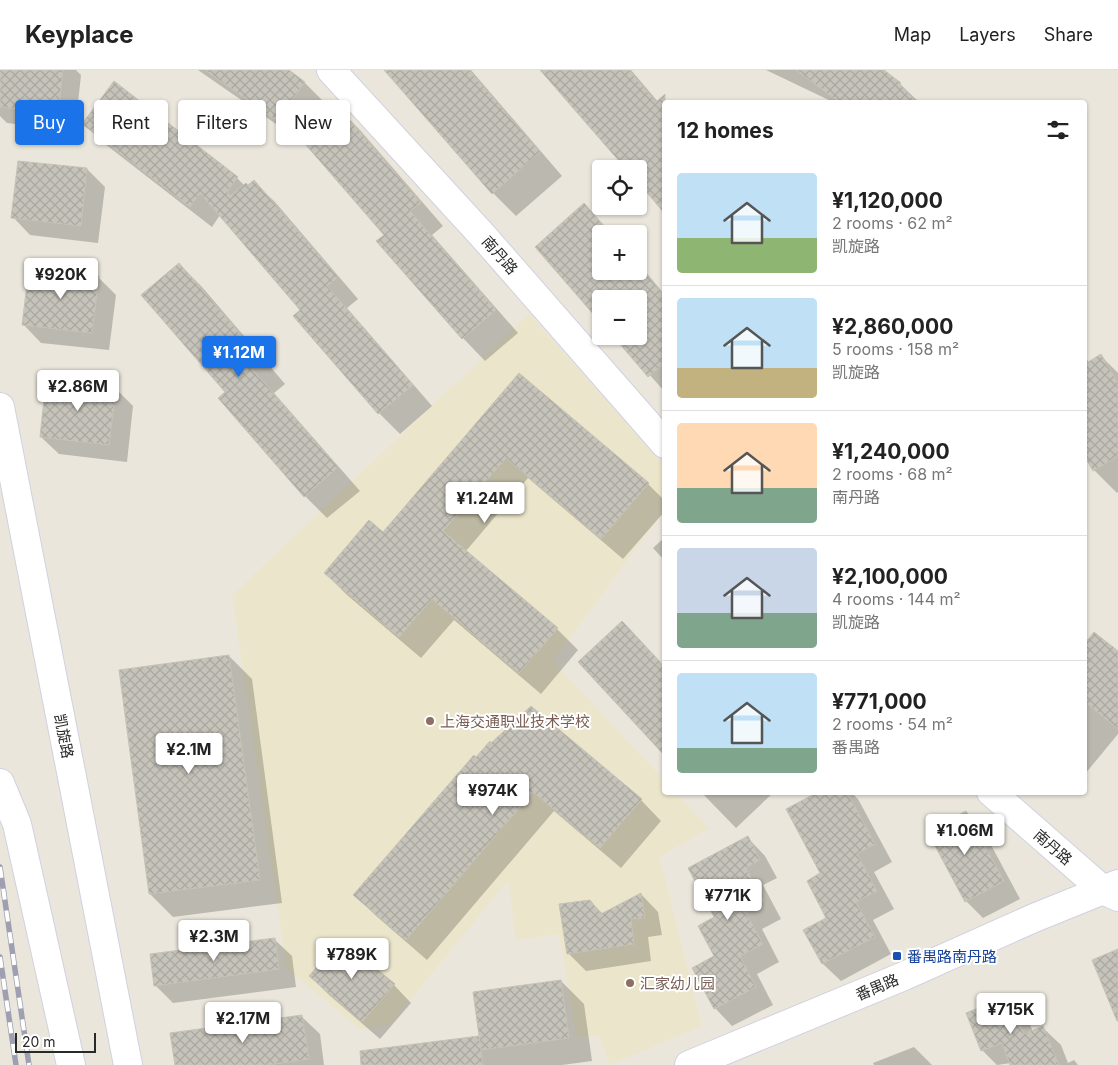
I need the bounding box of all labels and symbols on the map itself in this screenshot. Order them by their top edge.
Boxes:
street label: 南丹路 [478,232,522,278]
pin: ¥920K [26,258,96,300]
pin: ¥1.12M [198,336,280,378]
pin: ¥2.86M [37,370,119,412]
pin: ¥1.24M [444,482,526,524]
street label: 凯旋路 [50,712,78,760]
place label: 上海交通职业技术学校 [440,712,590,731]
marker: 上海交通职业技术学校 [424,715,436,727]
pin: ¥2.1M [154,732,224,775]
pin: ¥974K [458,774,528,816]
pin: ¥1.06M [924,814,1006,856]
street label: 南丹路 [1030,825,1076,869]
pin: ¥771K [693,878,763,921]
pin: ¥2.3M [179,920,249,962]
pin: ¥789K [317,938,387,980]
place label: 番禺路南丹路 [907,947,997,966]
marker: 番禺路南丹路 [891,950,903,962]
street label: 番禺路 [853,969,901,1005]
place label: 汇家幼儿园 [640,974,715,993]
marker: 汇家幼儿园 [624,977,636,989]
pin: ¥715K [976,992,1046,1035]
pin: ¥2.17M [202,1002,284,1044]
scale bar [15,1030,96,1053]

